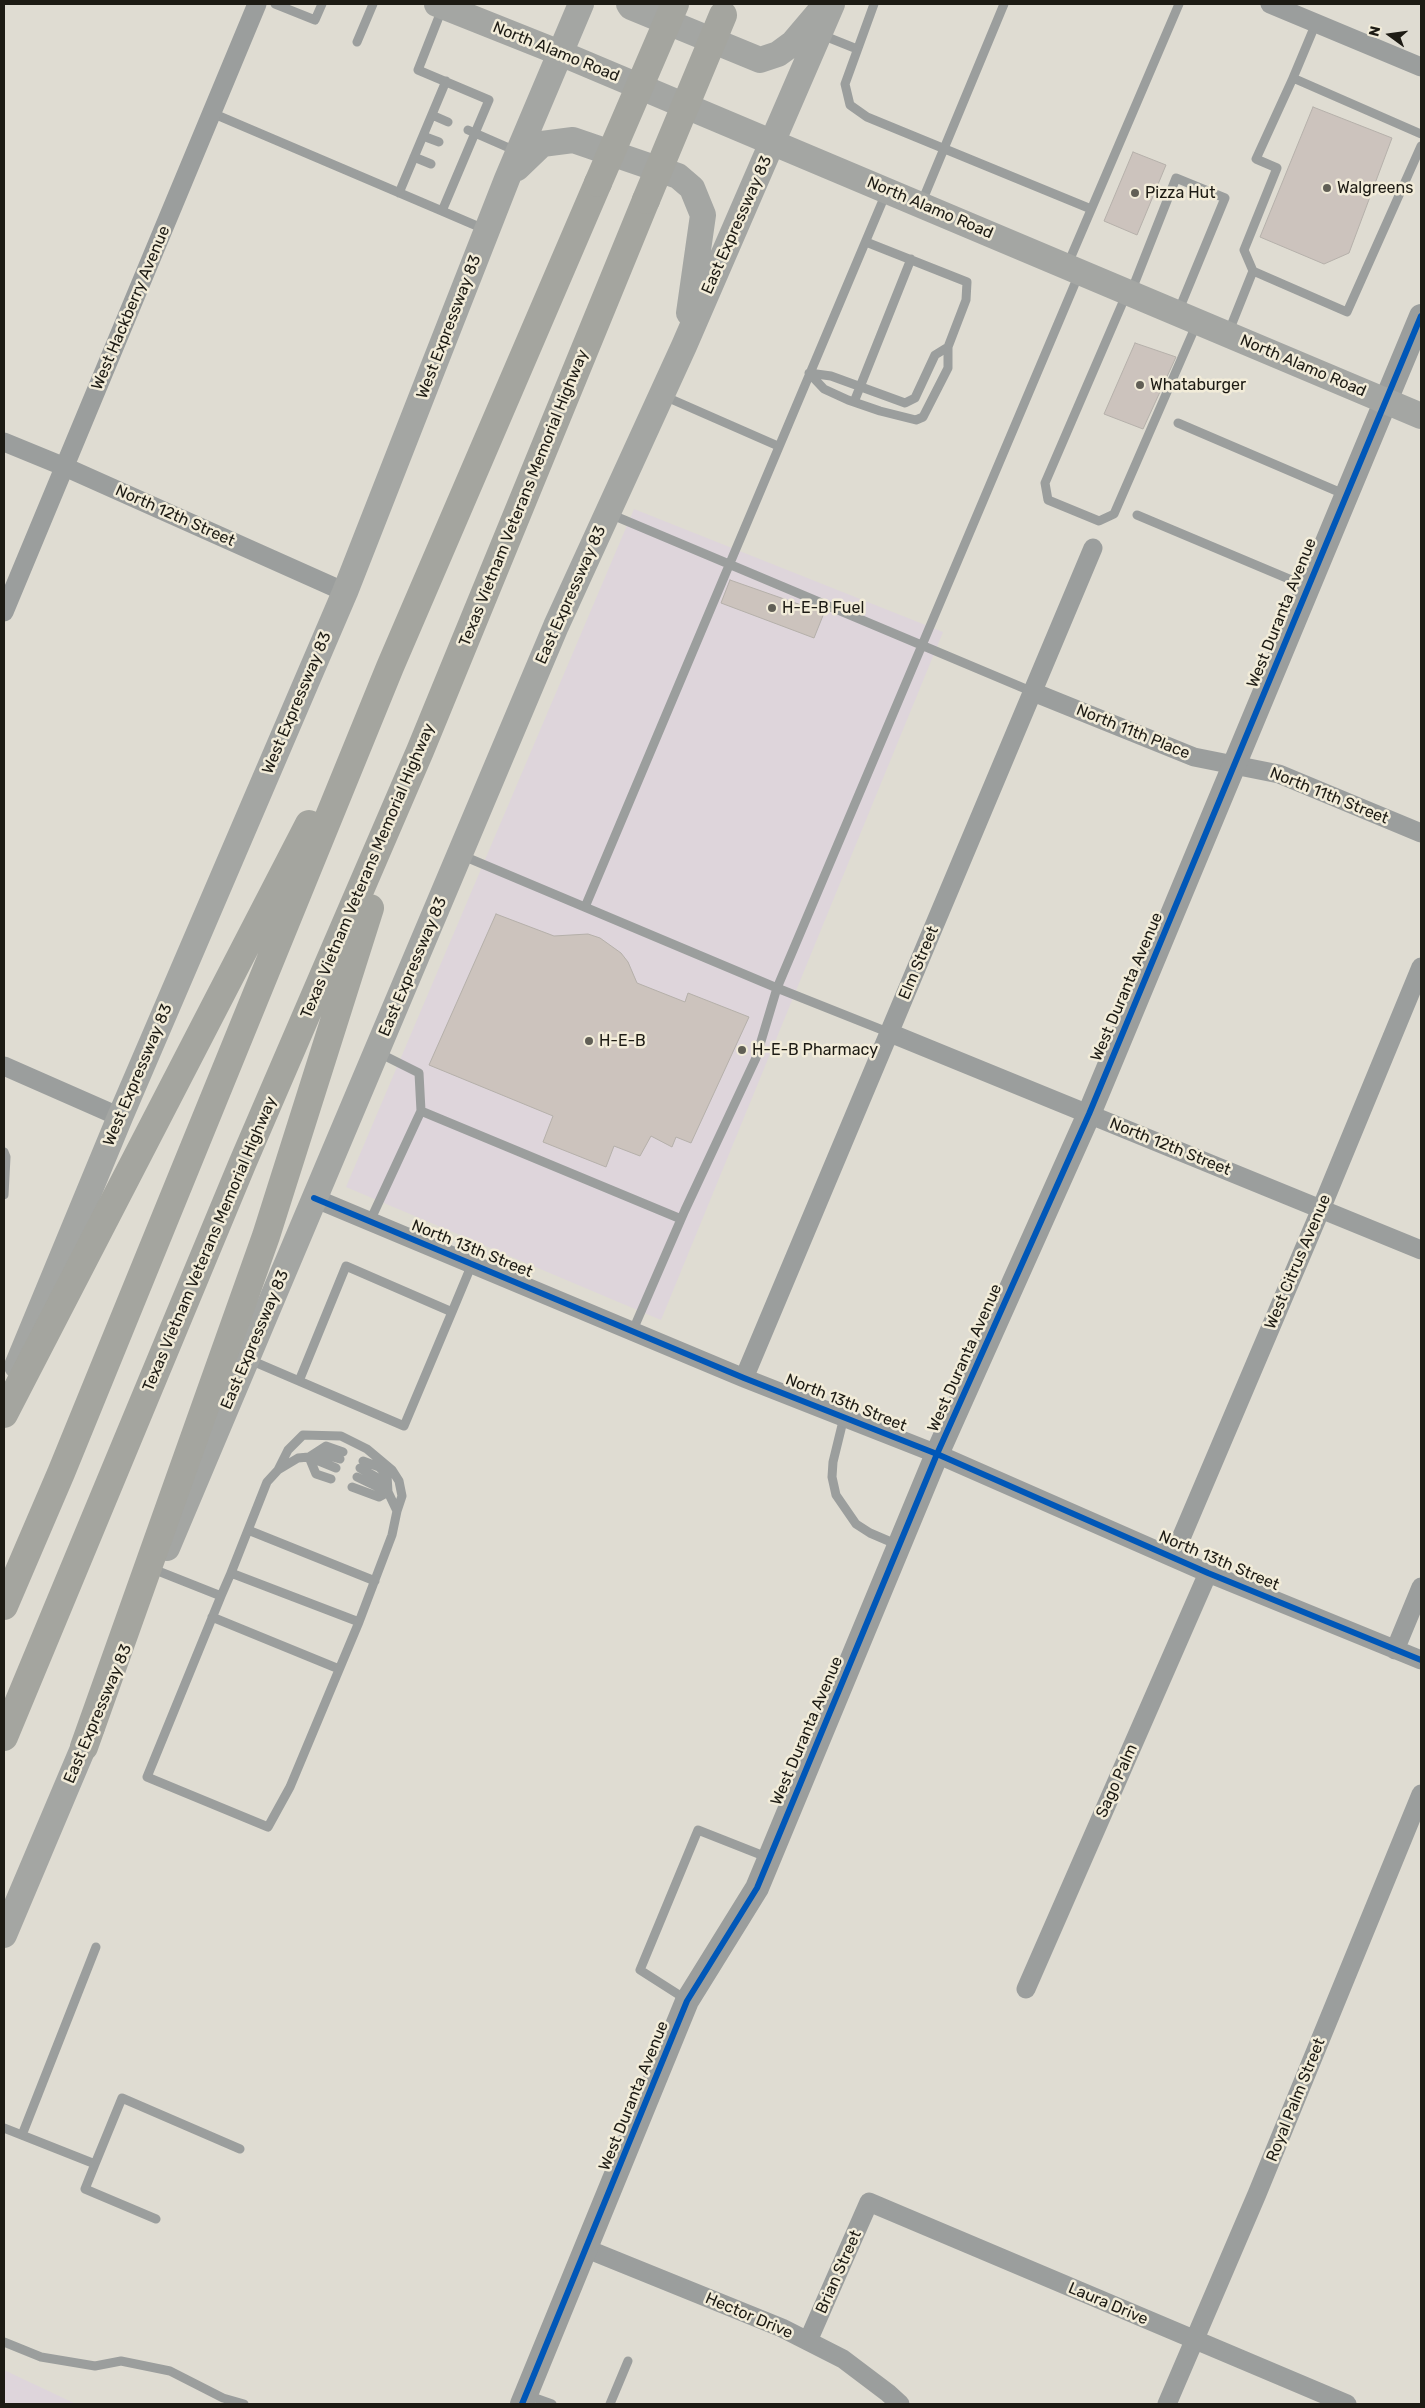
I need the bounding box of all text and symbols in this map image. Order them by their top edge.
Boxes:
north arrow [1365,10,1415,60]
street label: North Alamo Road [490,18,622,86]
text: N [1365,24,1384,38]
street label: East Expressway 83 [698,153,776,297]
street label: North Alamo Road [864,173,996,243]
place label: Walgreens [1337,178,1413,198]
marker: Walgreens [1321,182,1333,194]
place label: Pizza Hut [1145,183,1215,203]
marker: Pizza Hut [1129,187,1141,199]
street label: West Hackberry Avenue [88,223,174,393]
street label: West Expressway 83 [413,252,485,402]
street label: North Alamo Road [1237,331,1369,401]
street label: Texas Vietnam Veterans Memorial Highway [455,347,593,649]
place label: Whataburger [1150,375,1246,395]
marker: Whataburger [1134,379,1146,391]
street label: North 12th Street [112,481,238,551]
street label: East Expressway 83 [532,523,610,667]
street label: West Duranta Avenue [1243,535,1321,691]
place label: H-E-B Fuel [782,598,864,618]
marker: H-E-B Fuel [766,602,778,614]
street label: West Expressway 83 [258,629,336,777]
street label: North 11th Place [1073,700,1193,764]
street label: Texas Vietnam Veterans Memorial Highway [297,721,439,1021]
street label: North 11th Street [1267,763,1391,829]
street label: East Expressway 83 [375,894,451,1040]
street label: West Duranta Avenue [1087,910,1167,1064]
street label: Elm Street [895,923,943,1003]
street label: West Expressway 83 [99,1001,177,1149]
place label: H-E-B [599,1031,646,1051]
marker: H-E-B [583,1035,595,1047]
place label: H-E-B Pharmacy [752,1040,878,1060]
marker: H-E-B Pharmacy [736,1044,748,1056]
street label: Texas Vietnam Veterans Memorial Highway [139,1094,281,1394]
street label: North 12th Street [1107,1114,1233,1180]
street label: West Citrus Avenue [1261,1192,1335,1332]
street label: North 13th Street [409,1216,535,1282]
street label: East Expressway 83 [217,1267,293,1413]
street label: West Duranta Avenue [924,1281,1006,1435]
street label: North 13th Street [783,1370,909,1436]
street label: North 13th Street [1156,1527,1282,1595]
street label: East Expressway 83 [60,1641,136,1787]
street label: West Duranta Avenue [767,1654,847,1808]
street label: Sago Palm [1092,1741,1142,1821]
street label: West Duranta Avenue [595,2018,673,2174]
street label: Royal Palm Street [1262,2035,1330,2165]
street label: Brian Street [812,2227,866,2317]
street label: Laura Drive [1065,2279,1151,2329]
street label: Hector Drive [702,2289,796,2343]

